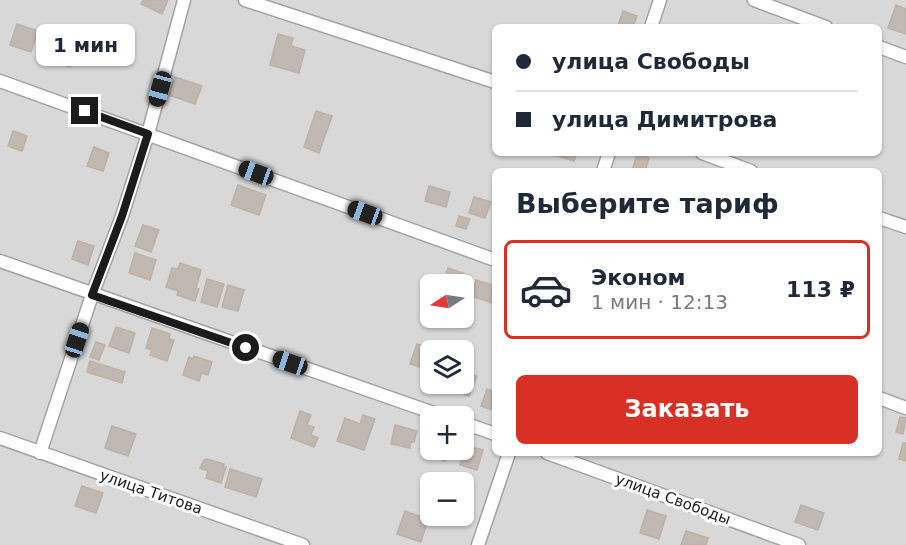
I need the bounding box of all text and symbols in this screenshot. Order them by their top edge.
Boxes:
callout: 1 мин [36,24,134,66]
text: 1 мин [53,33,118,57]
text: улица Свободы [552,49,750,74]
car [147,69,173,109]
route end [71,97,98,124]
text: улица Димитрова [552,107,777,132]
car [236,158,276,188]
text: Выберите тариф [516,188,779,219]
car [345,198,385,228]
icon: car [519,263,573,317]
text: Эконом [591,265,686,290]
north arrow [420,274,474,328]
map controls [420,274,474,526]
text: 113 ₽ [786,277,855,302]
text: 1 мин · 12:13 [591,290,728,314]
car [63,320,91,360]
route start [232,334,259,361]
button: layers [420,340,474,394]
car [270,349,310,377]
button: Заказать [516,375,858,444]
button: + [420,406,474,460]
street label: улица Титова [97,466,205,518]
street label: улица Свободы [613,470,733,528]
button: − [420,472,474,526]

